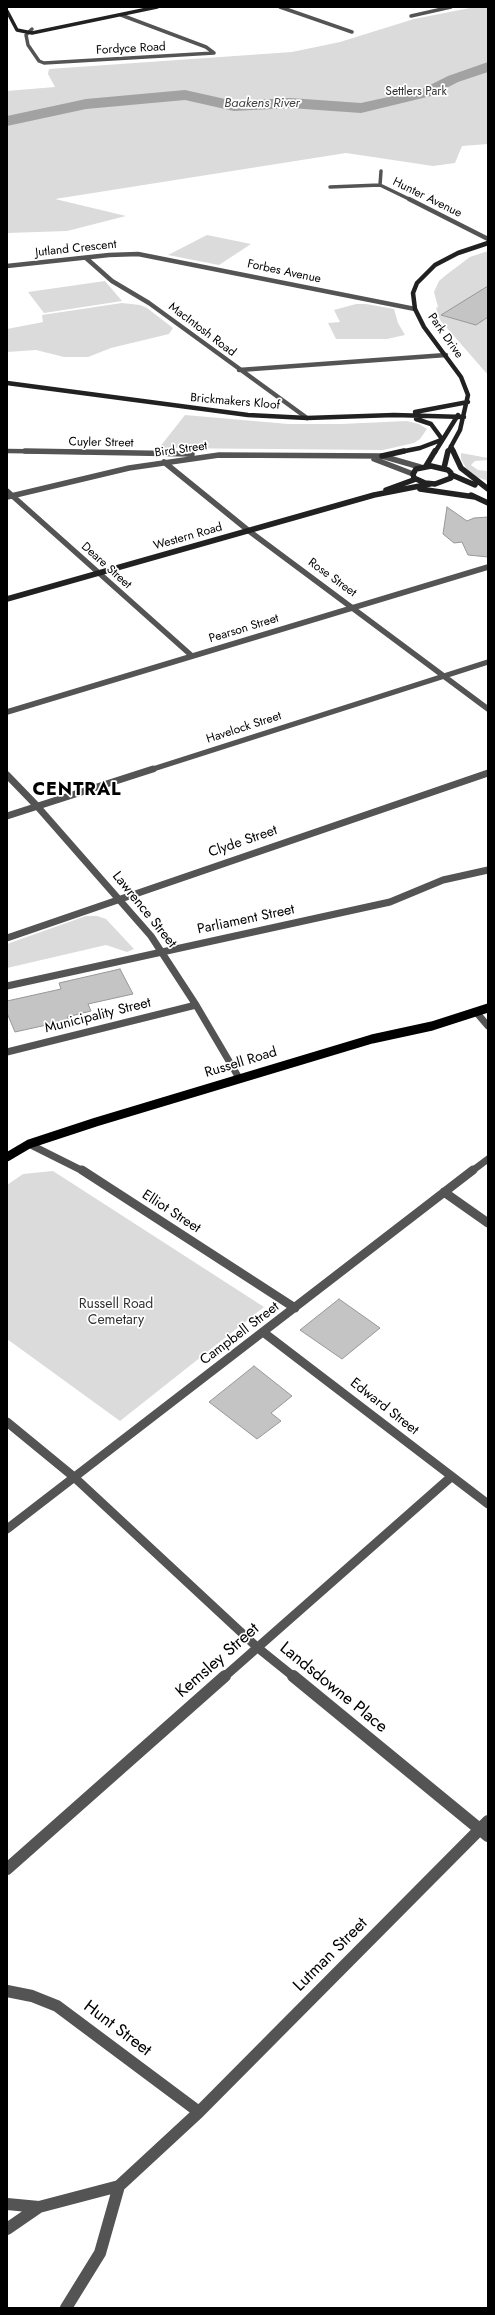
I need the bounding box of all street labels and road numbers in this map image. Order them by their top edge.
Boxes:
street label: Fordyce Road [96,40,166,58]
street label: Hunter Avenue [390,175,464,221]
street label: Jutland Crescent [35,238,117,260]
street label: Forbes Avenue [246,257,322,287]
street label: MacIntosh Road [166,300,238,360]
street label: Park Drive [424,311,466,361]
street label: Brickmakers Kloof [190,391,280,413]
street label: Cuyler Street [68,435,134,451]
street label: Bird Street [154,439,208,461]
street label: Western Road [152,520,224,554]
street label: Deare Street [78,540,134,592]
street label: Rose Street [305,556,359,600]
street label: Pearson Street [207,612,281,646]
street label: Havelock Street [205,709,283,747]
street label: Clyde Street [206,822,280,862]
street label: Lawrence Street [108,869,180,951]
street label: Parliament Street [196,902,296,938]
street label: Municipality Street [43,995,153,1037]
street label: Russell Road [203,1044,279,1082]
street label: Elliot Street [139,1187,203,1237]
street label: Campbell Street [197,1299,283,1369]
street label: Edward Street [346,1375,422,1439]
street label: Kemsley Street [172,1619,264,1703]
street label: Landsdowne Place [275,1638,391,1738]
street label: Lutman Street [290,1914,372,1996]
street label: Hunt Street [79,1997,155,2061]

